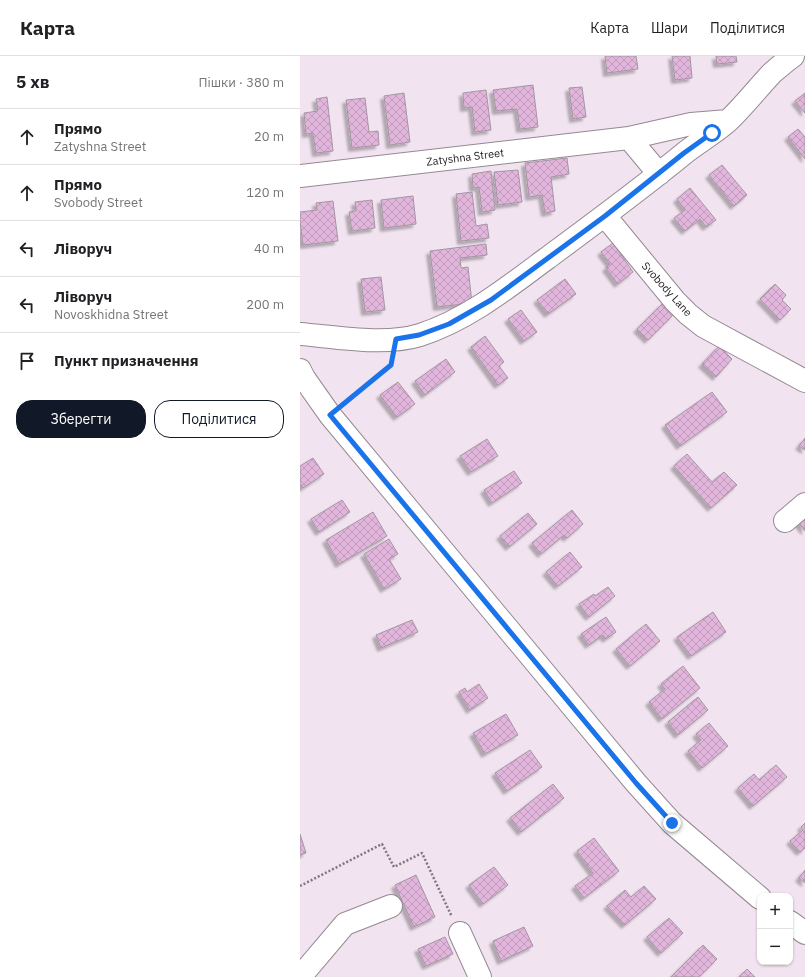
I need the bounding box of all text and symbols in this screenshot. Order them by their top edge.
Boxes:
text: Карта [20,16,75,40]
text: Карта [590,19,629,37]
text: Шари [651,19,688,37]
text: Поділитися [710,19,785,37]
text: 5 хв [16,71,50,93]
text: Пішки · 380 m [198,74,284,91]
text: Прямо [54,119,102,138]
route start [703,124,721,142]
icon: ahead [16,126,38,148]
text: 20 m [254,128,284,145]
text: Zatyshna Street [54,138,146,155]
street label: Zatyshna Street [425,145,505,169]
text: Прямо [54,175,102,194]
icon: ahead [16,182,38,204]
text: 120 m [246,184,284,201]
text: Svobody Street [54,194,143,211]
icon: left [16,238,38,260]
text: Ліворуч [54,239,112,258]
text: 40 m [254,240,284,257]
street label: Svobody Lane [639,259,695,319]
text: Ліворуч [54,287,112,306]
icon: left [16,294,38,316]
text: 200 m [246,296,284,313]
text: Novoskhidna Street [54,306,168,323]
icon: arrive [16,350,38,372]
text: Пункт призначення [54,351,199,370]
button: Зберегти [16,400,146,438]
button: Поділитися [154,400,284,438]
route end [663,814,681,832]
map controls [757,893,793,965]
button: + [757,893,793,929]
button: − [757,929,793,965]

